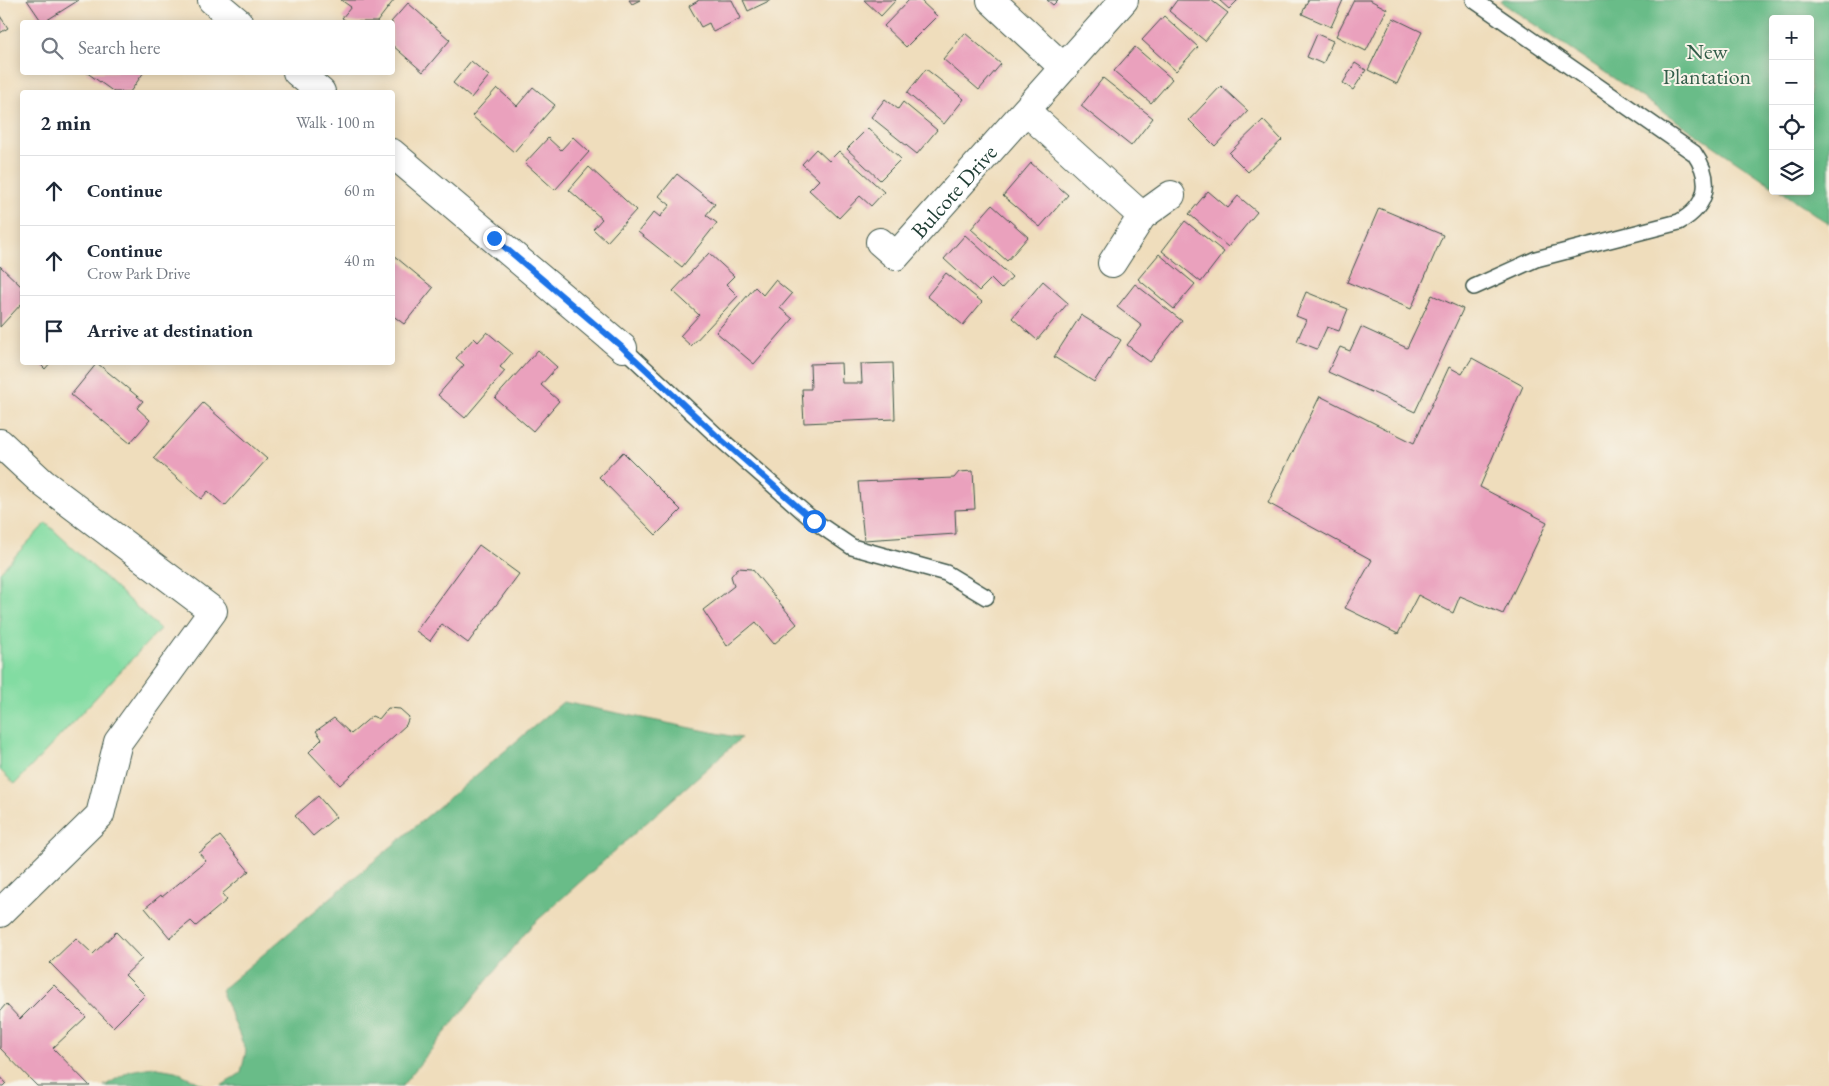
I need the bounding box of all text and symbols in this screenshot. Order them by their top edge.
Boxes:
map controls [1769,15,1814,195]
button: + [1769,15,1814,60]
search box [20,20,395,75]
icon: search [38,34,66,62]
text: Search here [78,35,160,60]
park label: New Plantation [1663,37,1752,91]
button: − [1769,60,1814,105]
button: locate [1769,105,1814,150]
text: 2 min [40,109,91,136]
text: Walk · 100 m [296,112,375,133]
street label: Bulcote Drive [905,138,1004,245]
button: layers [1769,150,1814,195]
icon: ahead [40,177,68,205]
text: Continue [87,178,162,203]
text: 60 m [344,180,375,201]
route end [483,227,506,250]
text: Continue [87,238,162,263]
icon: ahead [40,247,68,275]
text: 40 m [344,250,375,271]
text: Crow Park Drive [87,263,190,284]
icon: arrive [40,317,68,345]
text: Arrive at destination [87,318,253,343]
route start [803,510,826,533]

